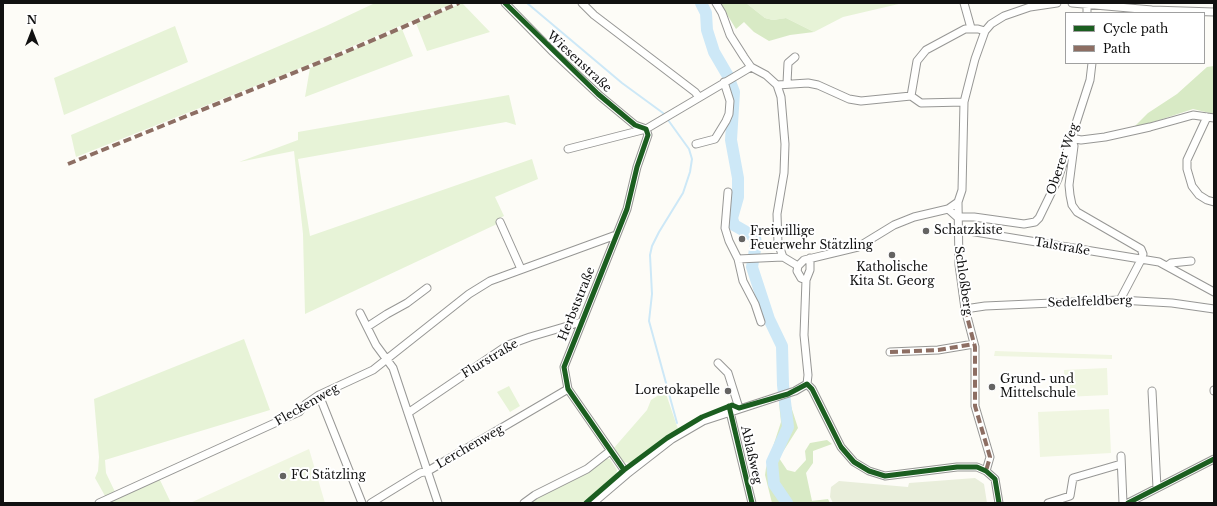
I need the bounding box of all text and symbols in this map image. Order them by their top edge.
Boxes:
north arrow [12,12,52,52]
legend [1065,12,1205,64]
text: N [27,13,37,27]
text: Cycle path [1103,21,1168,36]
street label: Wiesenstraße [544,28,614,96]
text: Path [1103,41,1131,56]
street label: Oberer Weg [1044,121,1082,197]
place label: Schatzkiste [934,224,1003,238]
place label: Freiwillige Feuerwehr Stätzling [750,225,873,253]
marker: Schatzkiste [921,226,931,236]
marker: Freiwillige Feuerwehr Stätzling [737,234,747,244]
street label: Talstraße [1033,235,1091,259]
street label: Schloßberg [951,245,975,317]
marker: Katholische Kita St. Georg [887,250,897,260]
place label: Katholische Kita St. Georg [850,261,934,289]
street label: Herbststraße [556,265,598,343]
street label: Sedelfeldberg [1047,293,1133,311]
street label: Flurstraße [459,337,521,381]
place label: Grund- und Mittelschule [1000,373,1076,401]
street label: Fleckenweg [273,381,341,429]
marker: Grund- und Mittelschule [987,382,997,392]
place label: Loretokapelle [635,384,720,398]
marker: Loretokapelle [723,386,733,396]
street label: Lerchenweg [434,422,506,472]
street label: Ablaßweg [737,424,765,486]
place label: FC Stätzling [291,469,366,483]
marker: FC Stätzling [278,471,288,481]

